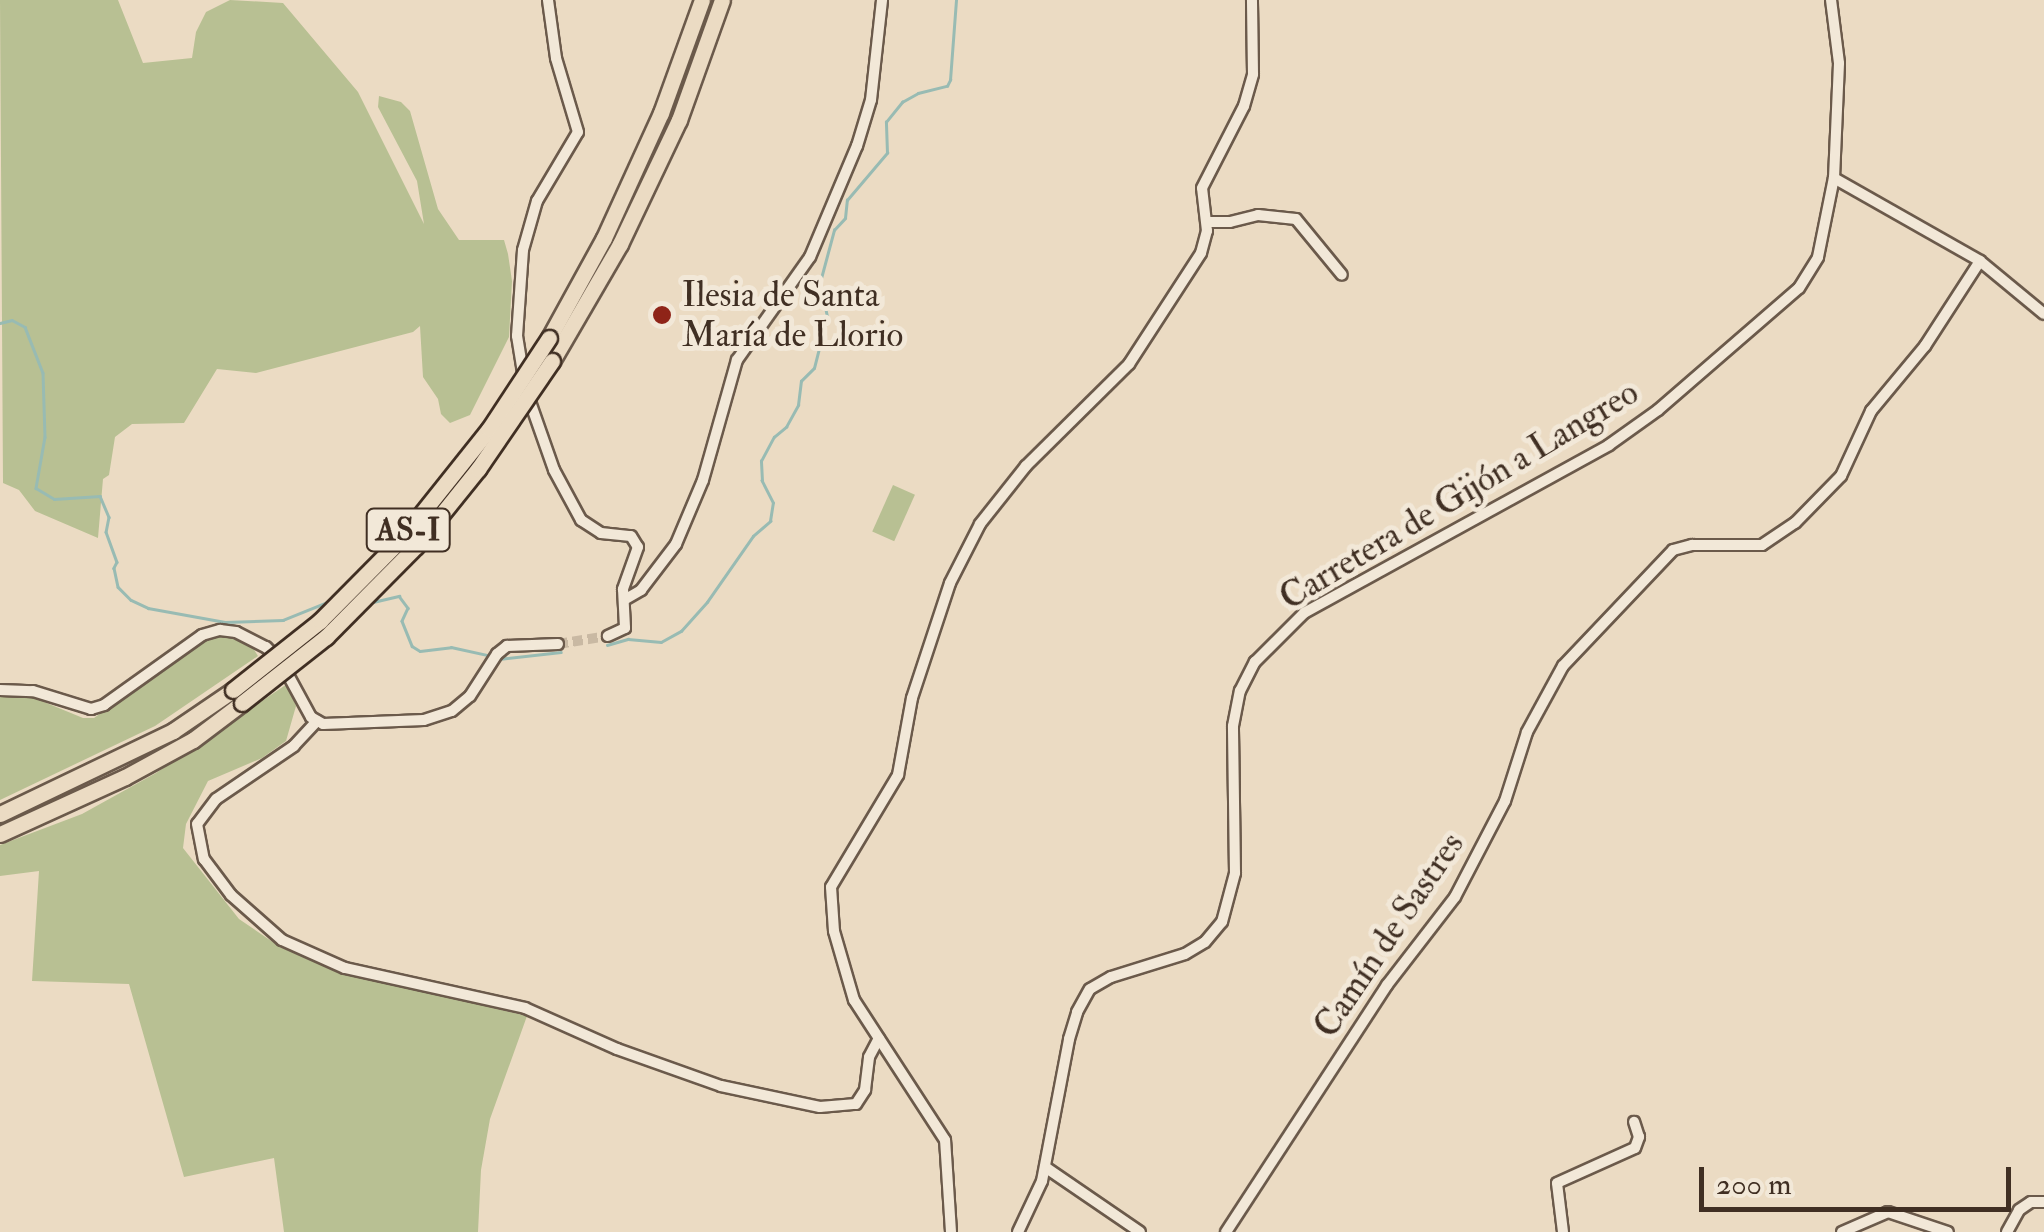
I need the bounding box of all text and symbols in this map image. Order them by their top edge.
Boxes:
place label: Ilesia de Santa María de Llorio [682,274,903,356]
marker: Ilesia de Santa María de Llorio [651,304,673,326]
street label: Carretera de Gijón a Langreo [1272,371,1646,619]
road number: AS-I [366,503,450,557]
street label: Camín de Sastres [1305,825,1473,1045]
scale bar [1704,1147,2016,1209]
text: 200 m [1716,1166,1792,1203]

